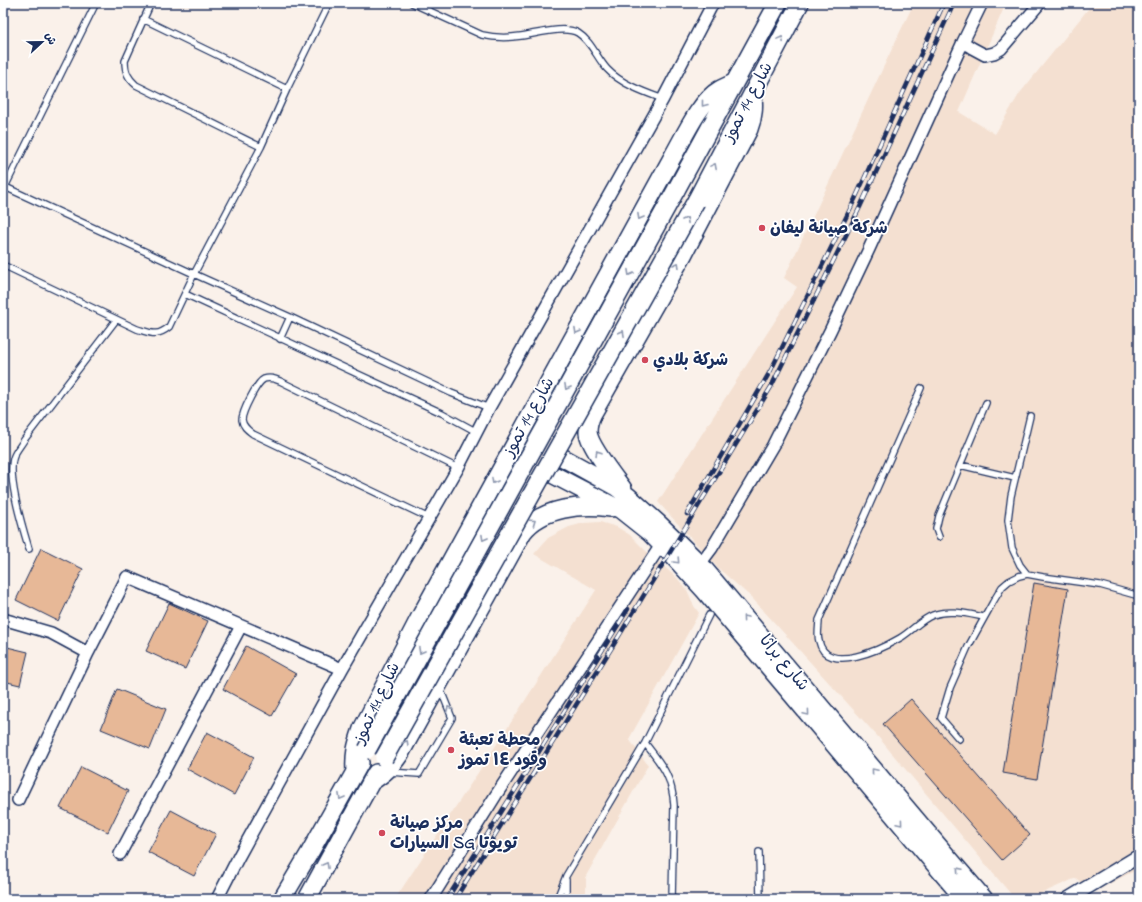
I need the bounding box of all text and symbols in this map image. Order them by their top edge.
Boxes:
north arrow [22,22,62,62]
text: ش [41,30,60,47]
one-way arrow [777,36,784,43]
street label: شارع 14 تموز [716,58,780,148]
one-way arrow [702,99,709,106]
one-way arrow [710,163,717,170]
one-way arrow [637,213,644,220]
one-way arrow [681,216,688,224]
place label: شركة صيانة ليفان [770,216,888,241]
marker: شركة صيانة ليفان [757,223,767,233]
one-way arrow [673,262,680,269]
one-way arrow [628,269,635,276]
one-way arrow [574,326,581,334]
one-way arrow [617,330,625,337]
place label: شركة بلادي [653,348,728,373]
marker: شركة بلادي [640,355,650,365]
street label: شارع 14 تموز [496,373,561,463]
one-way arrow [565,383,572,390]
one-way arrow [596,450,603,457]
one-way arrow [491,477,499,484]
one-way arrow [529,520,536,527]
one-way arrow [482,533,489,541]
one-way arrow [673,556,680,564]
one-way arrow [743,615,750,622]
street label: شارع براثا [753,629,815,697]
one-way arrow [419,647,426,655]
street label: شارع 14 تموز [346,658,407,750]
one-way arrow [445,705,453,712]
one-way arrow [803,708,810,715]
place label: محطة تعبئة وقود ١٤ تموز [457,728,547,773]
one-way arrow [401,740,409,747]
marker: محطة تعبئة وقود ١٤ تموز [446,745,456,755]
one-way arrow [872,768,879,775]
one-way arrow [339,792,346,800]
place label: مركز صيانة السيارات SG تويوتا [390,811,518,856]
one-way arrow [896,818,903,825]
marker: مركز صيانة السيارات SG تويوتا [377,828,387,838]
one-way arrow [321,862,328,869]
one-way arrow [956,867,963,874]

